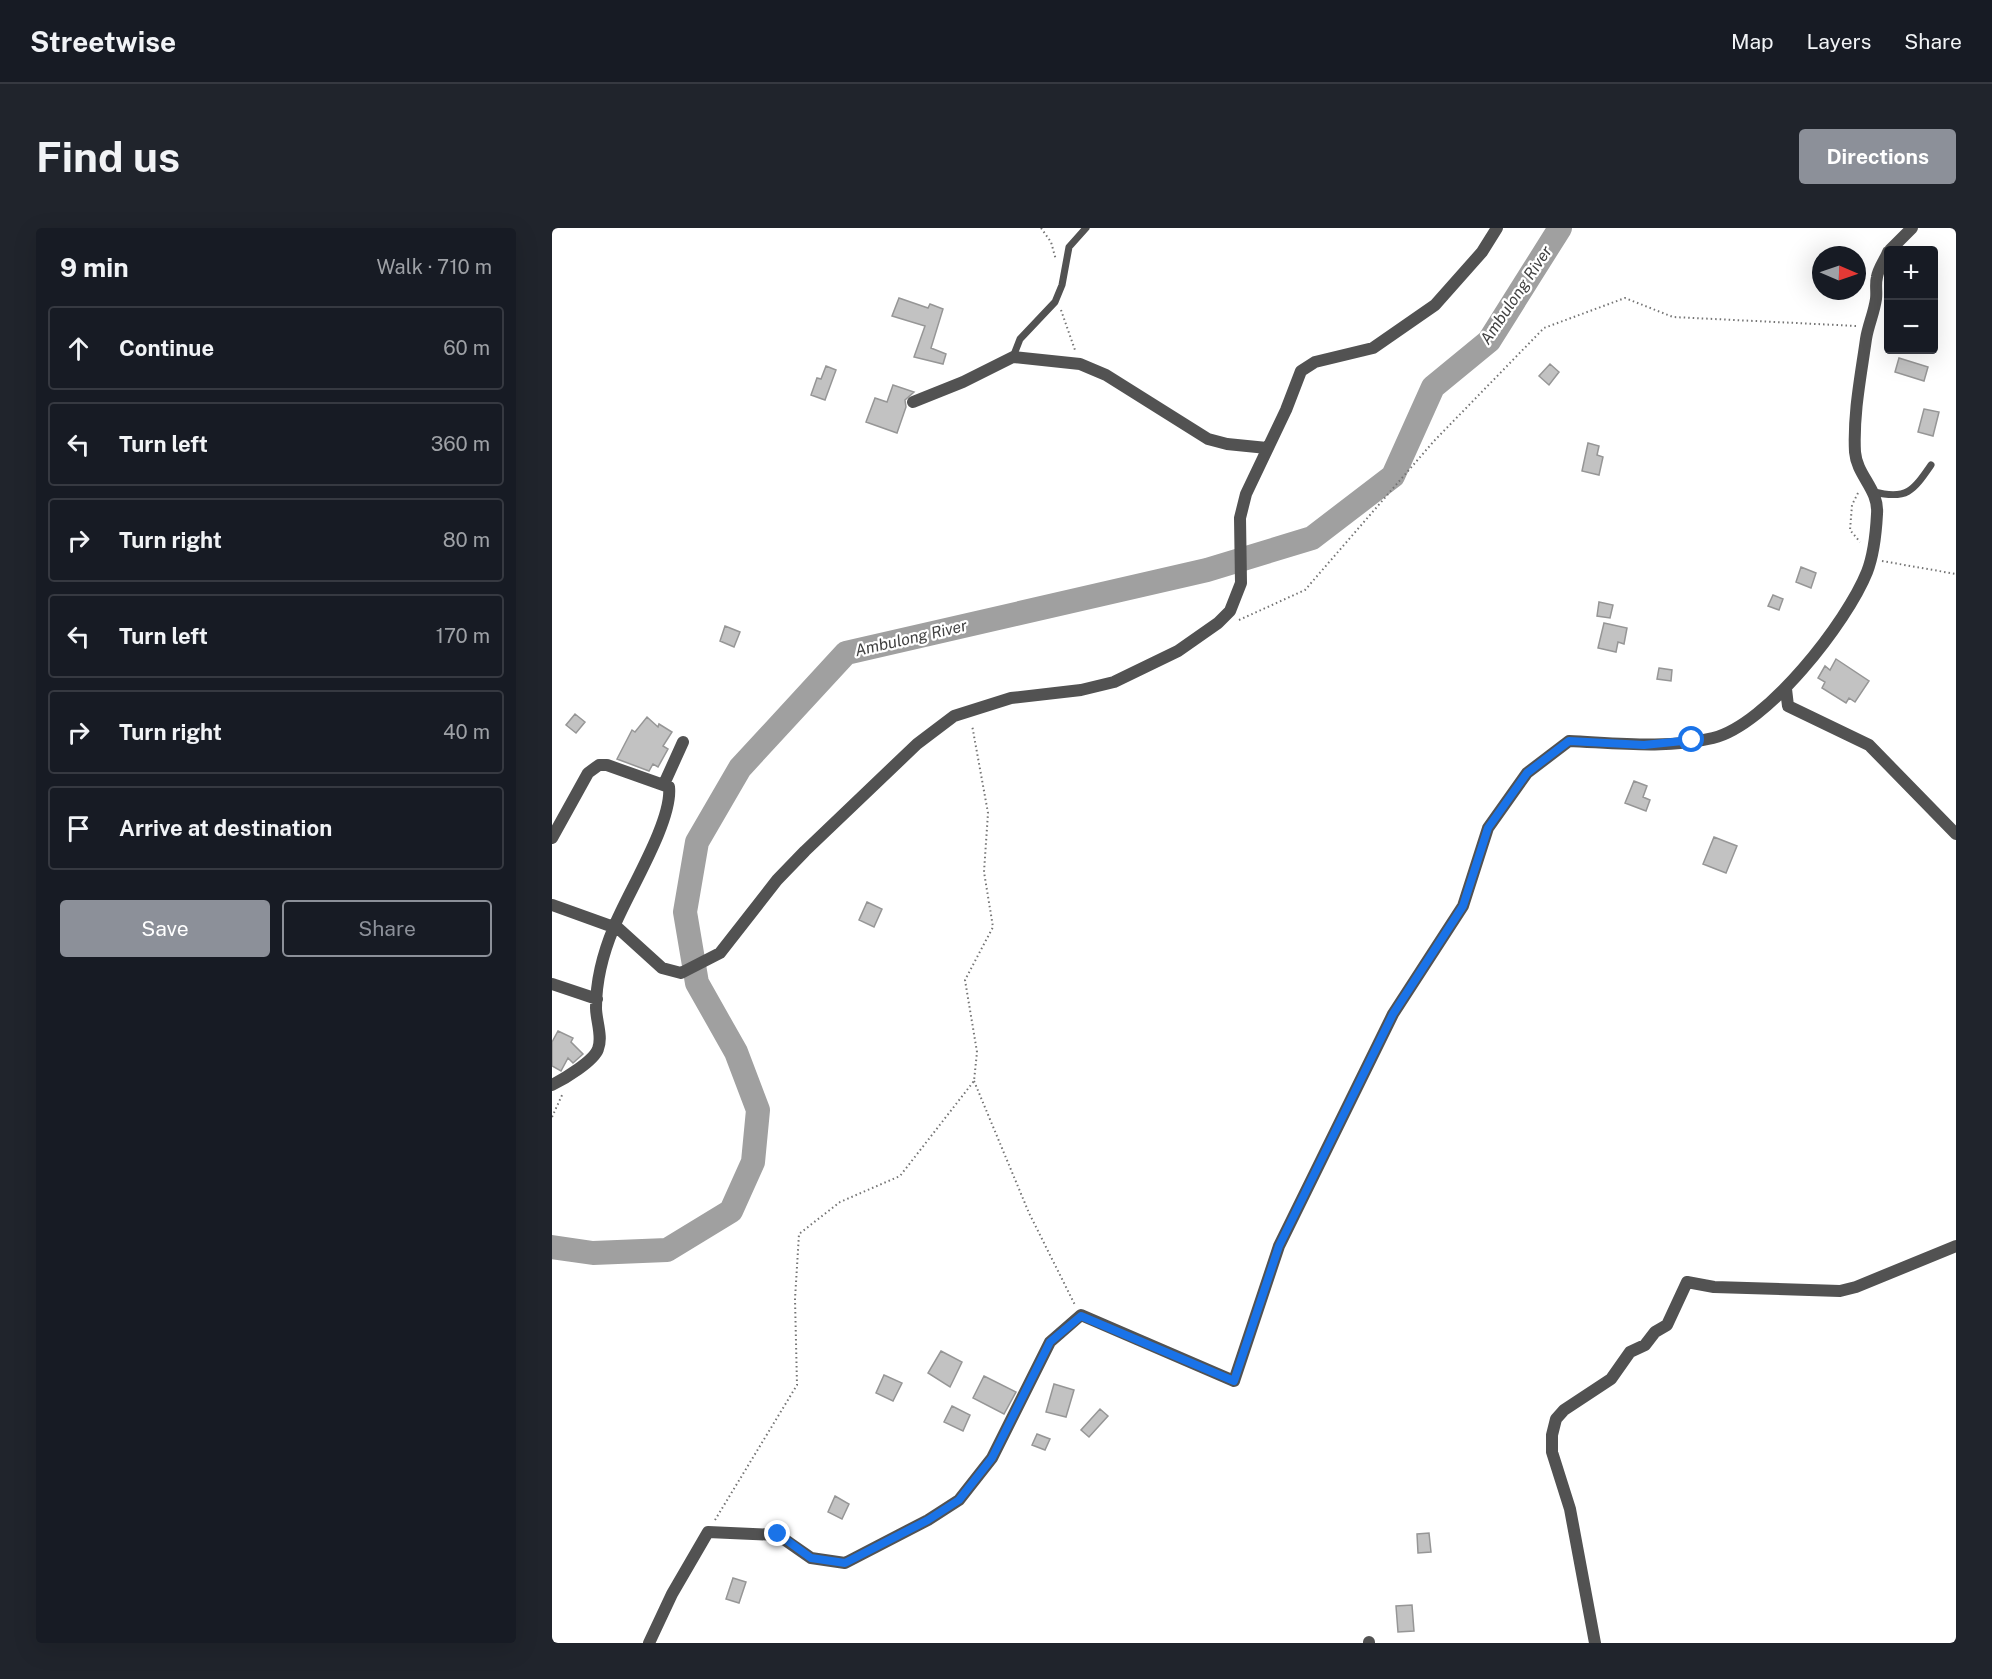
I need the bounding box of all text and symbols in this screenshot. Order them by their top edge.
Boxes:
text: Streetwise [30,25,176,58]
text: Map [1731,29,1774,54]
text: Layers [1807,29,1871,54]
text: Share [1904,29,1962,54]
button: Directions [1799,129,1956,184]
text: Find us [36,132,180,181]
water label: Ambulong River [1476,241,1556,348]
north arrow [1812,246,1866,300]
map controls [1884,246,1938,354]
button: + [1884,246,1938,300]
text: 9 min [60,252,129,283]
text: Walk · 710 m [376,255,492,279]
button: − [1884,300,1938,354]
icon: ahead [62,332,95,365]
text: Continue [119,335,214,361]
text: 60 m [443,336,490,360]
icon: left [62,428,95,461]
text: Turn left [119,431,208,457]
text: 360 m [431,432,490,456]
icon: right [62,524,95,557]
text: Turn right [119,527,222,553]
text: 80 m [443,528,490,552]
water label: Ambulong River [853,616,970,660]
icon: left [62,620,95,653]
text: Turn left [119,623,208,649]
text: 170 m [436,624,490,648]
icon: right [62,716,95,749]
text: Turn right [119,719,222,745]
text: 40 m [443,720,490,744]
route start [1678,726,1704,752]
icon: arrive [62,812,95,845]
text: Arrive at destination [119,815,332,841]
button: Save [60,900,270,957]
button: Share [282,900,492,957]
route end [764,1520,790,1546]

